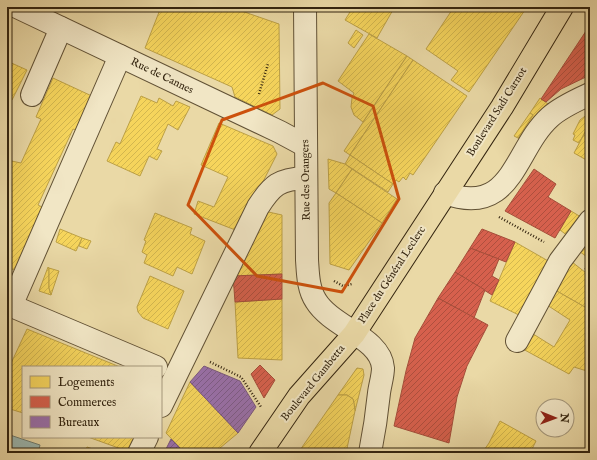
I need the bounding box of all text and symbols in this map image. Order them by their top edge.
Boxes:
street label: Rue de Cannes [128,55,196,97]
street label: Boulevard Sadi Carnot [464,65,530,159]
street label: Rue des Orangers [298,139,314,221]
street label: Place du Général Leclerc [355,223,429,326]
street label: Boulevard Gambetta [278,342,348,424]
legend [22,366,162,438]
text: Logements [58,375,115,390]
text: Commerces [58,395,116,410]
north arrow [535,398,575,438]
text: N [557,412,571,424]
text: Bureaux [58,415,99,430]

